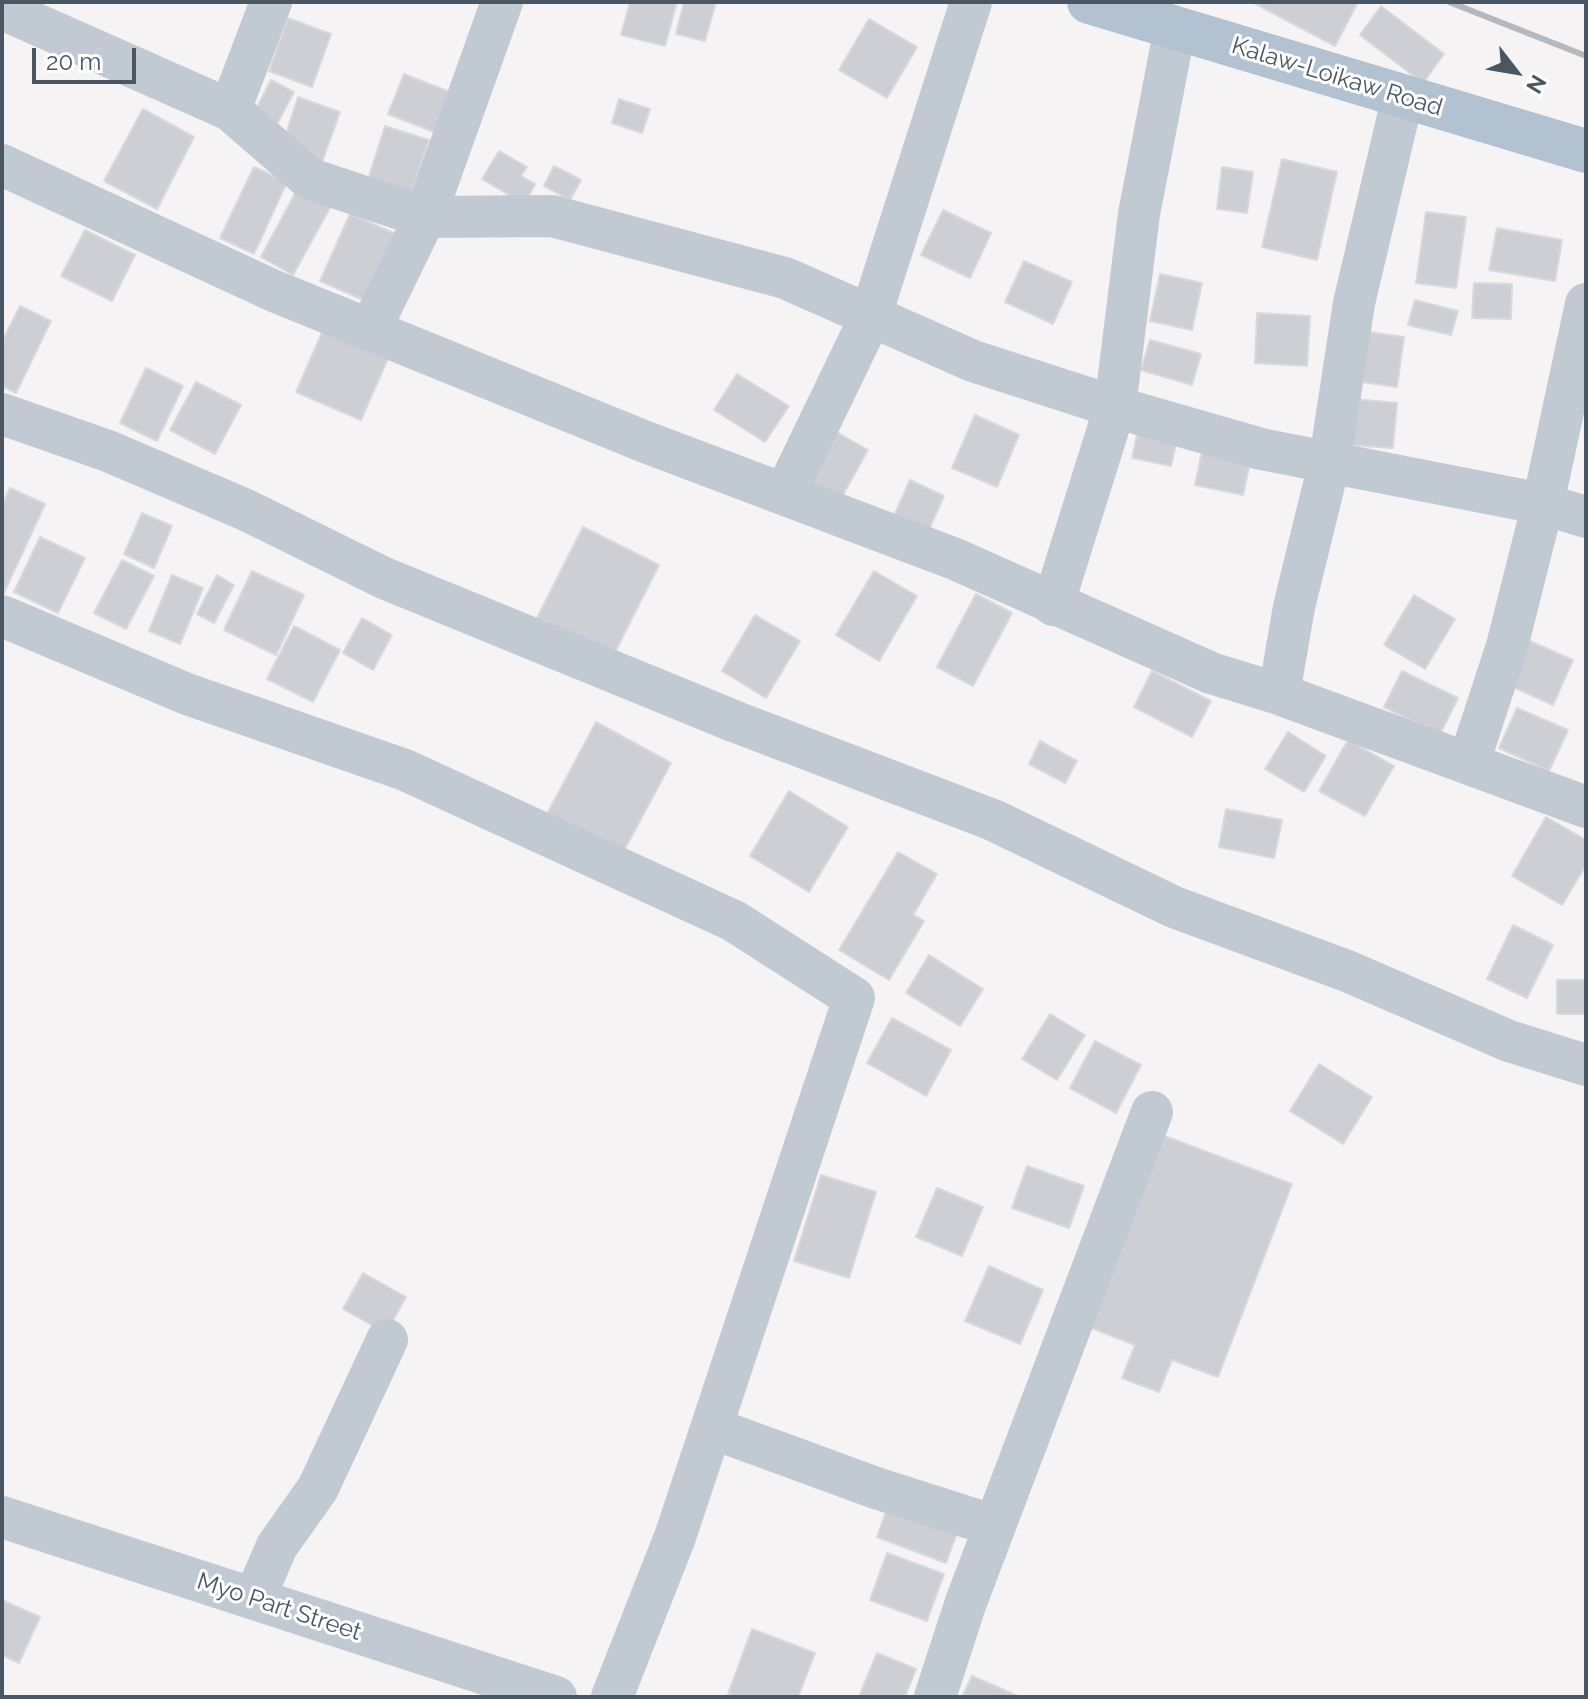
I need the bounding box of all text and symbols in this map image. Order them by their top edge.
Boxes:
street label: Kalaw-Loikaw Road [1228,31,1446,123]
scale bar [36,32,140,82]
north arrow [1476,32,1556,112]
text: 20 m [46,47,101,76]
text: N [1521,70,1552,98]
street label: Myo Part Street [193,1567,365,1647]

